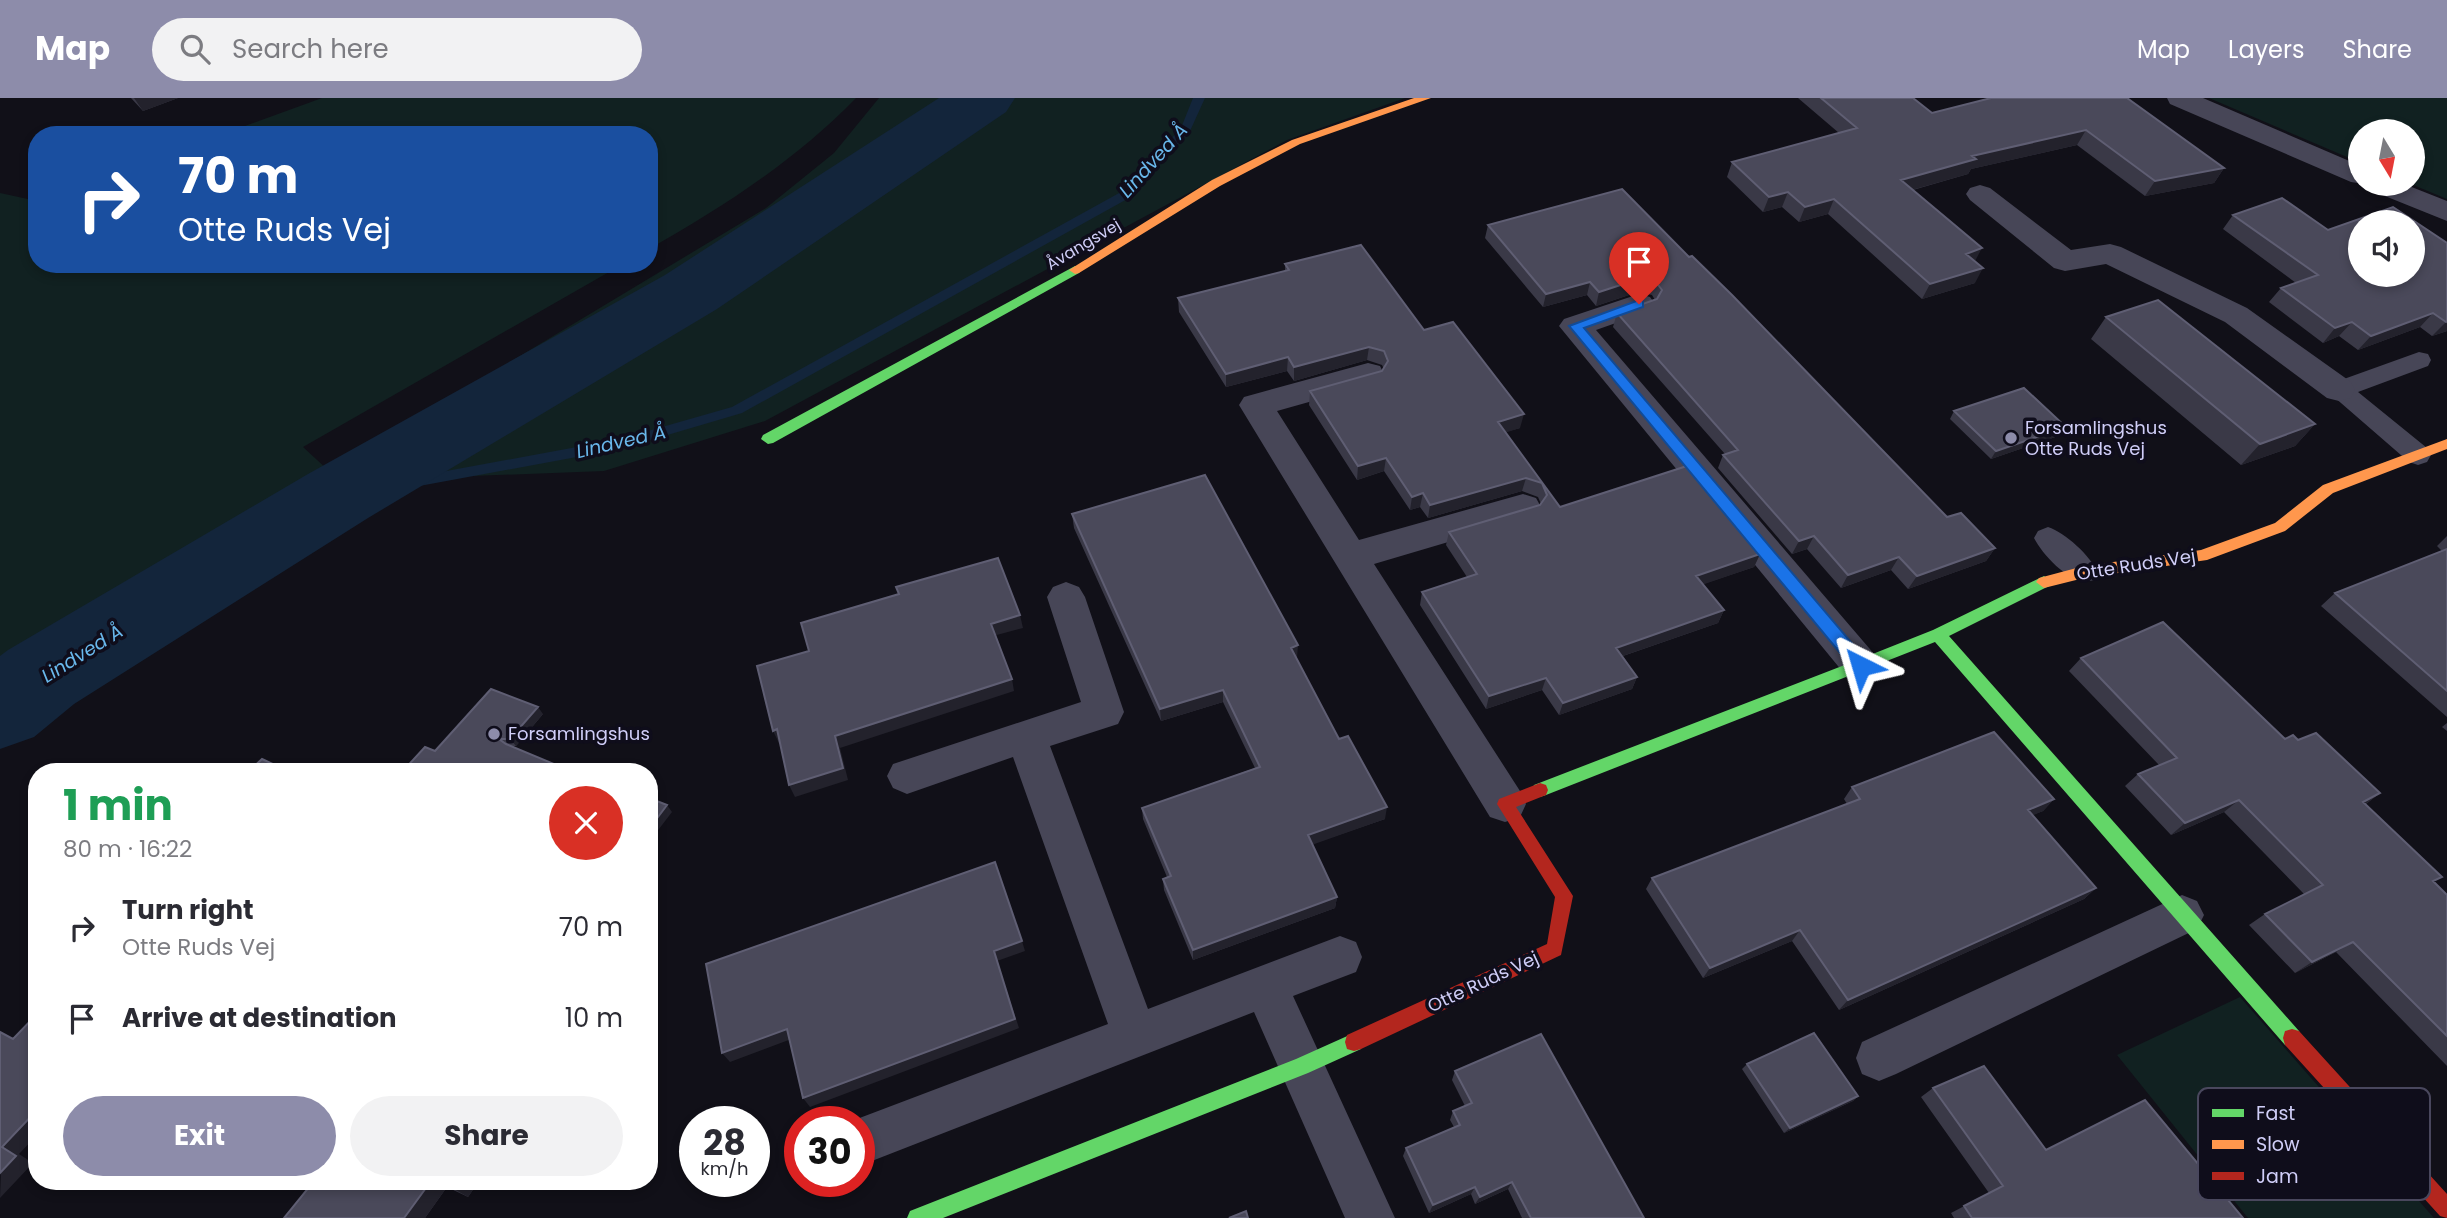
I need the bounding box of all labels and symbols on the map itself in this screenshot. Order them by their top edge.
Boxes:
water label: Lindved Å [1113,117,1194,203]
north arrow [2348,119,2426,196]
street label: Åvangsvej [1042,213,1125,276]
pin [1609,232,1669,304]
place label: Forsamlingshus Otte Ruds Vej [2025,415,2167,461]
water label: Lindved Å [573,418,669,465]
marker: Forsamlingshus Otte Ruds Vej [2003,430,2019,446]
street label: Otte Ruds Vej [2075,543,2197,586]
water label: Lindved Å [36,618,128,689]
position arrow [1824,629,1898,703]
place label: Forsamlingshus [508,721,650,746]
marker: Forsamlingshus [486,726,502,742]
street label: Otte Ruds Vej [1423,945,1542,1018]
legend [2198,1088,2430,1200]
text: Fast [2256,1100,2295,1127]
speed limit sign: 30 [784,1106,875,1197]
text: Slow [2256,1131,2300,1158]
text: Jam [2256,1163,2298,1190]

